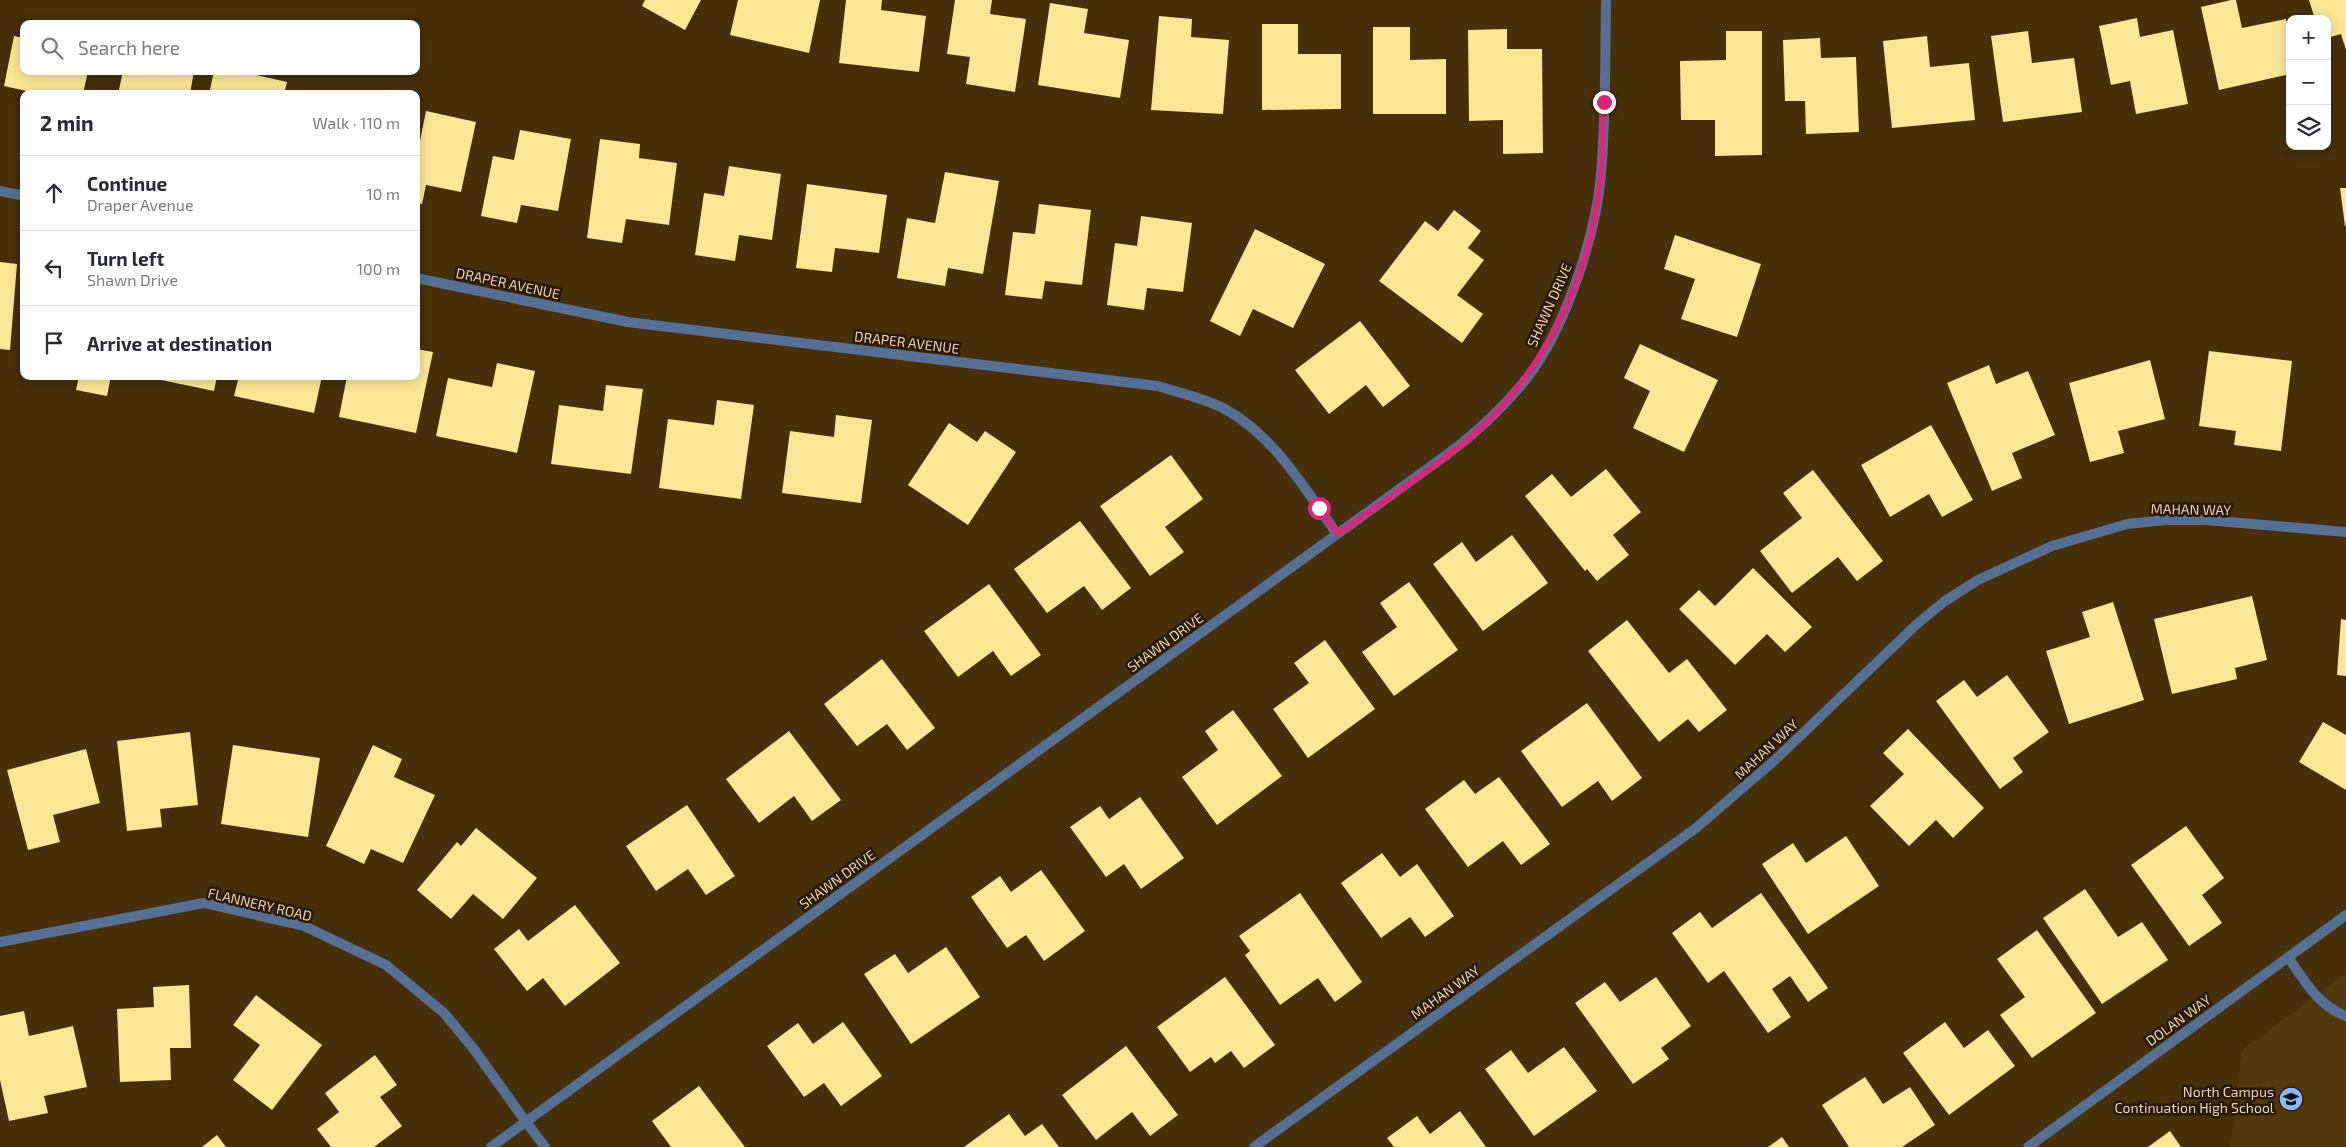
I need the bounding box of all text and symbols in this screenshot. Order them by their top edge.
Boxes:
map controls [2286,15,2331,150]
button: + [2286,15,2331,60]
search box [20,20,420,75]
icon: search [38,34,66,62]
text: Search here [78,36,180,59]
button: − [2286,60,2331,105]
route end [1593,91,1616,114]
button: layers [2286,105,2331,150]
text: 2 min [40,110,94,135]
text: Walk · 110 m [313,113,400,132]
text: Continue [87,172,167,195]
icon: ahead [40,179,68,207]
text: 10 m [366,184,400,203]
text: Draper Avenue [87,195,194,214]
text: Turn left [87,247,164,270]
icon: left [40,254,68,282]
text: 100 m [357,259,400,278]
street label: SHAWN DRIVE [1523,260,1575,350]
street label: DRAPER AVENUE [454,264,562,302]
text: Shawn Drive [87,270,178,289]
street label: DRAPER AVENUE [853,327,961,357]
icon: arrive [40,329,68,357]
text: Arrive at destination [87,332,272,355]
route start [1308,497,1331,520]
street label: MAHAN WAY [2150,500,2232,518]
street label: SHAWN DRIVE [1124,609,1206,675]
street label: MAHAN WAY [1731,715,1801,783]
street label: SHAWN DRIVE [796,846,878,912]
street label: FLANNERY ROAD [206,884,314,924]
street label: MAHAN WAY [1407,961,1483,1023]
street label: DOLAN WAY [2142,991,2214,1049]
place label: North Campus Continuation High School [2115,1083,2275,1116]
school or university icon: North Campus Continuation High School [2278,1086,2304,1112]

